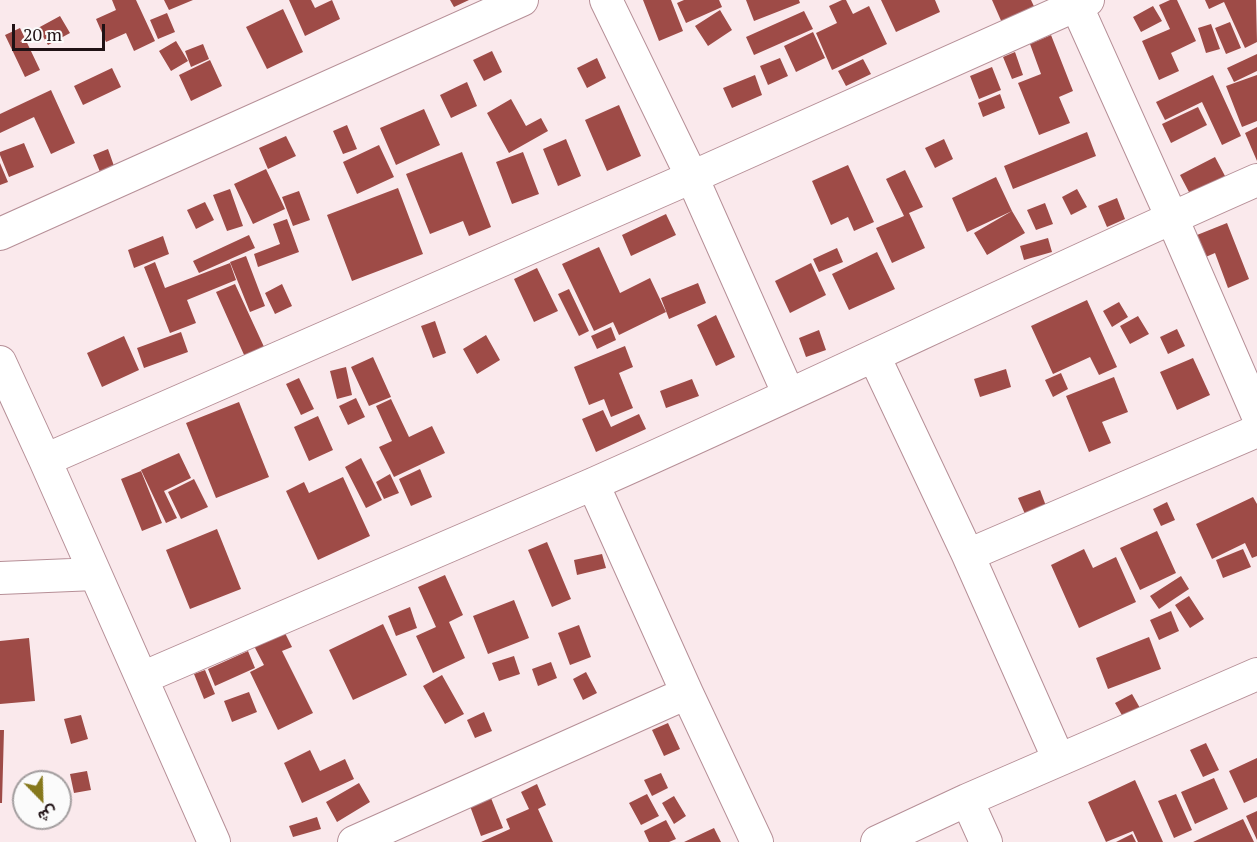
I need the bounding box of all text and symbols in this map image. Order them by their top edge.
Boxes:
scale bar [15,12,108,50]
text: 20 m [23,22,62,46]
north arrow [12,770,72,830]
text: ش [35,801,61,829]

